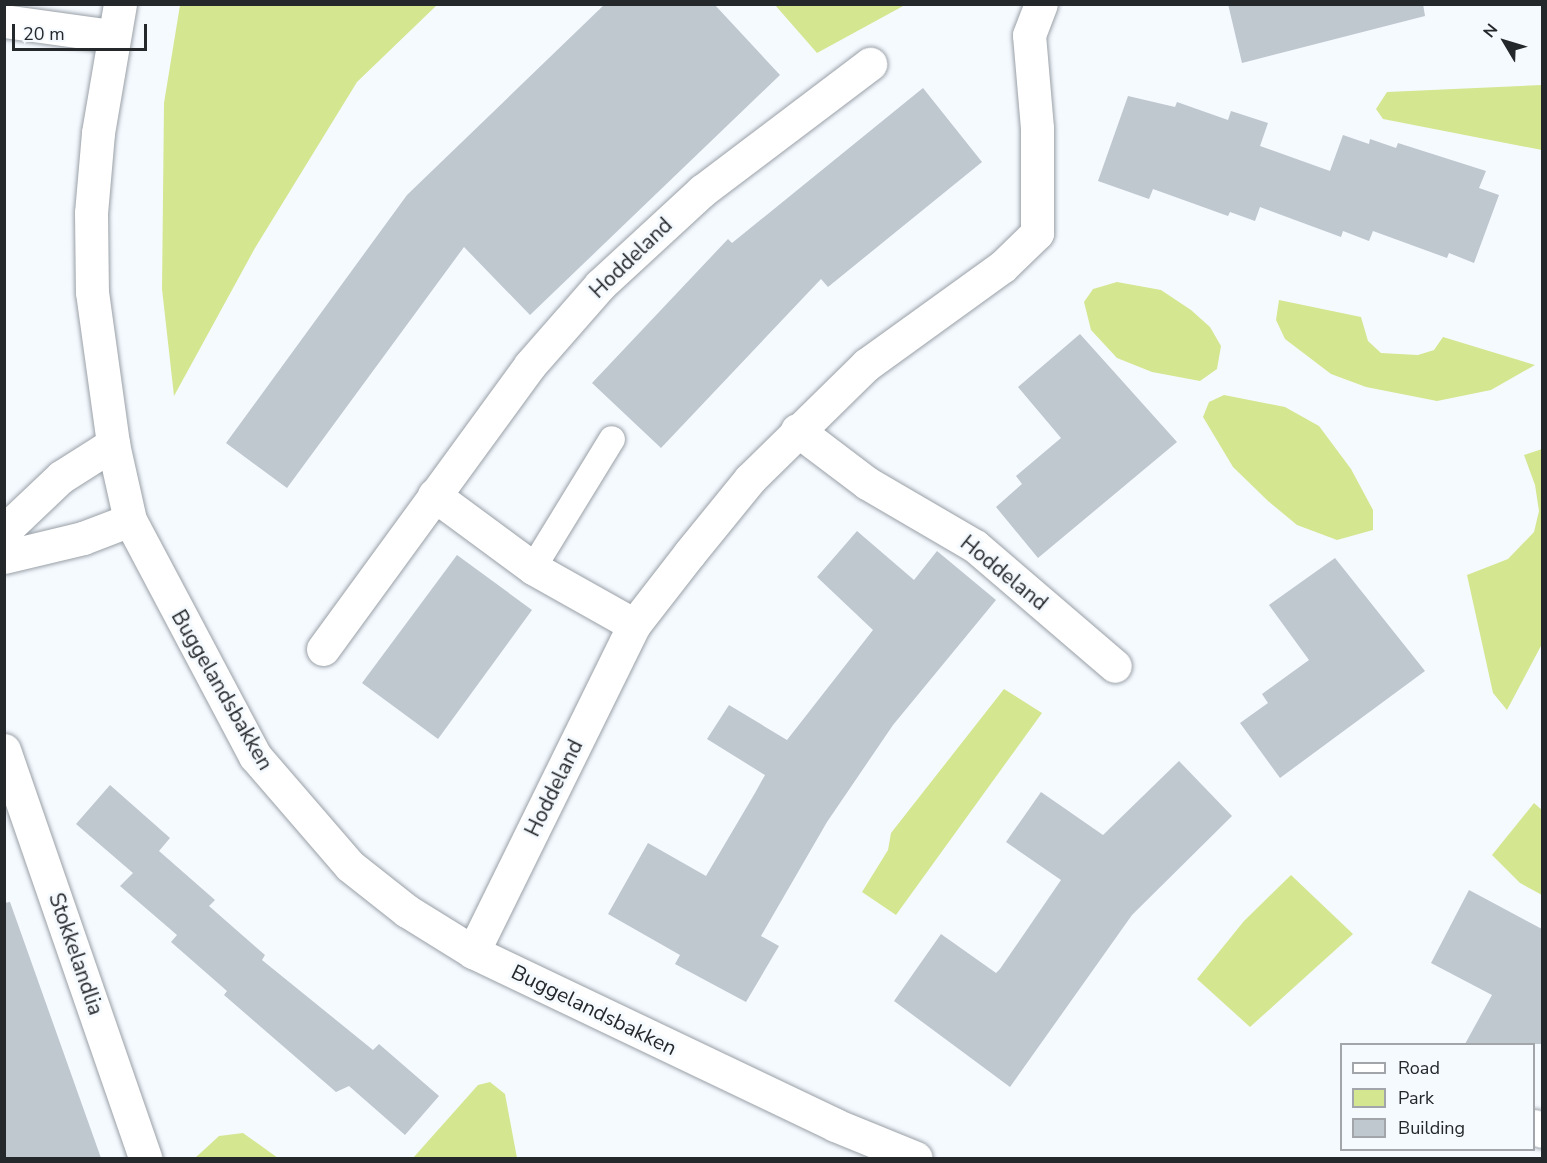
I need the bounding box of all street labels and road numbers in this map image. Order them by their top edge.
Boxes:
street label: Hoddeland [585,213,677,303]
street label: Hoddeland [955,530,1053,616]
street label: Buggelandsbakken [166,606,278,774]
street label: Hoddeland [520,735,588,841]
street label: Stokkelandlia [43,890,109,1018]
street label: Buggelandsbakken [507,959,681,1061]

